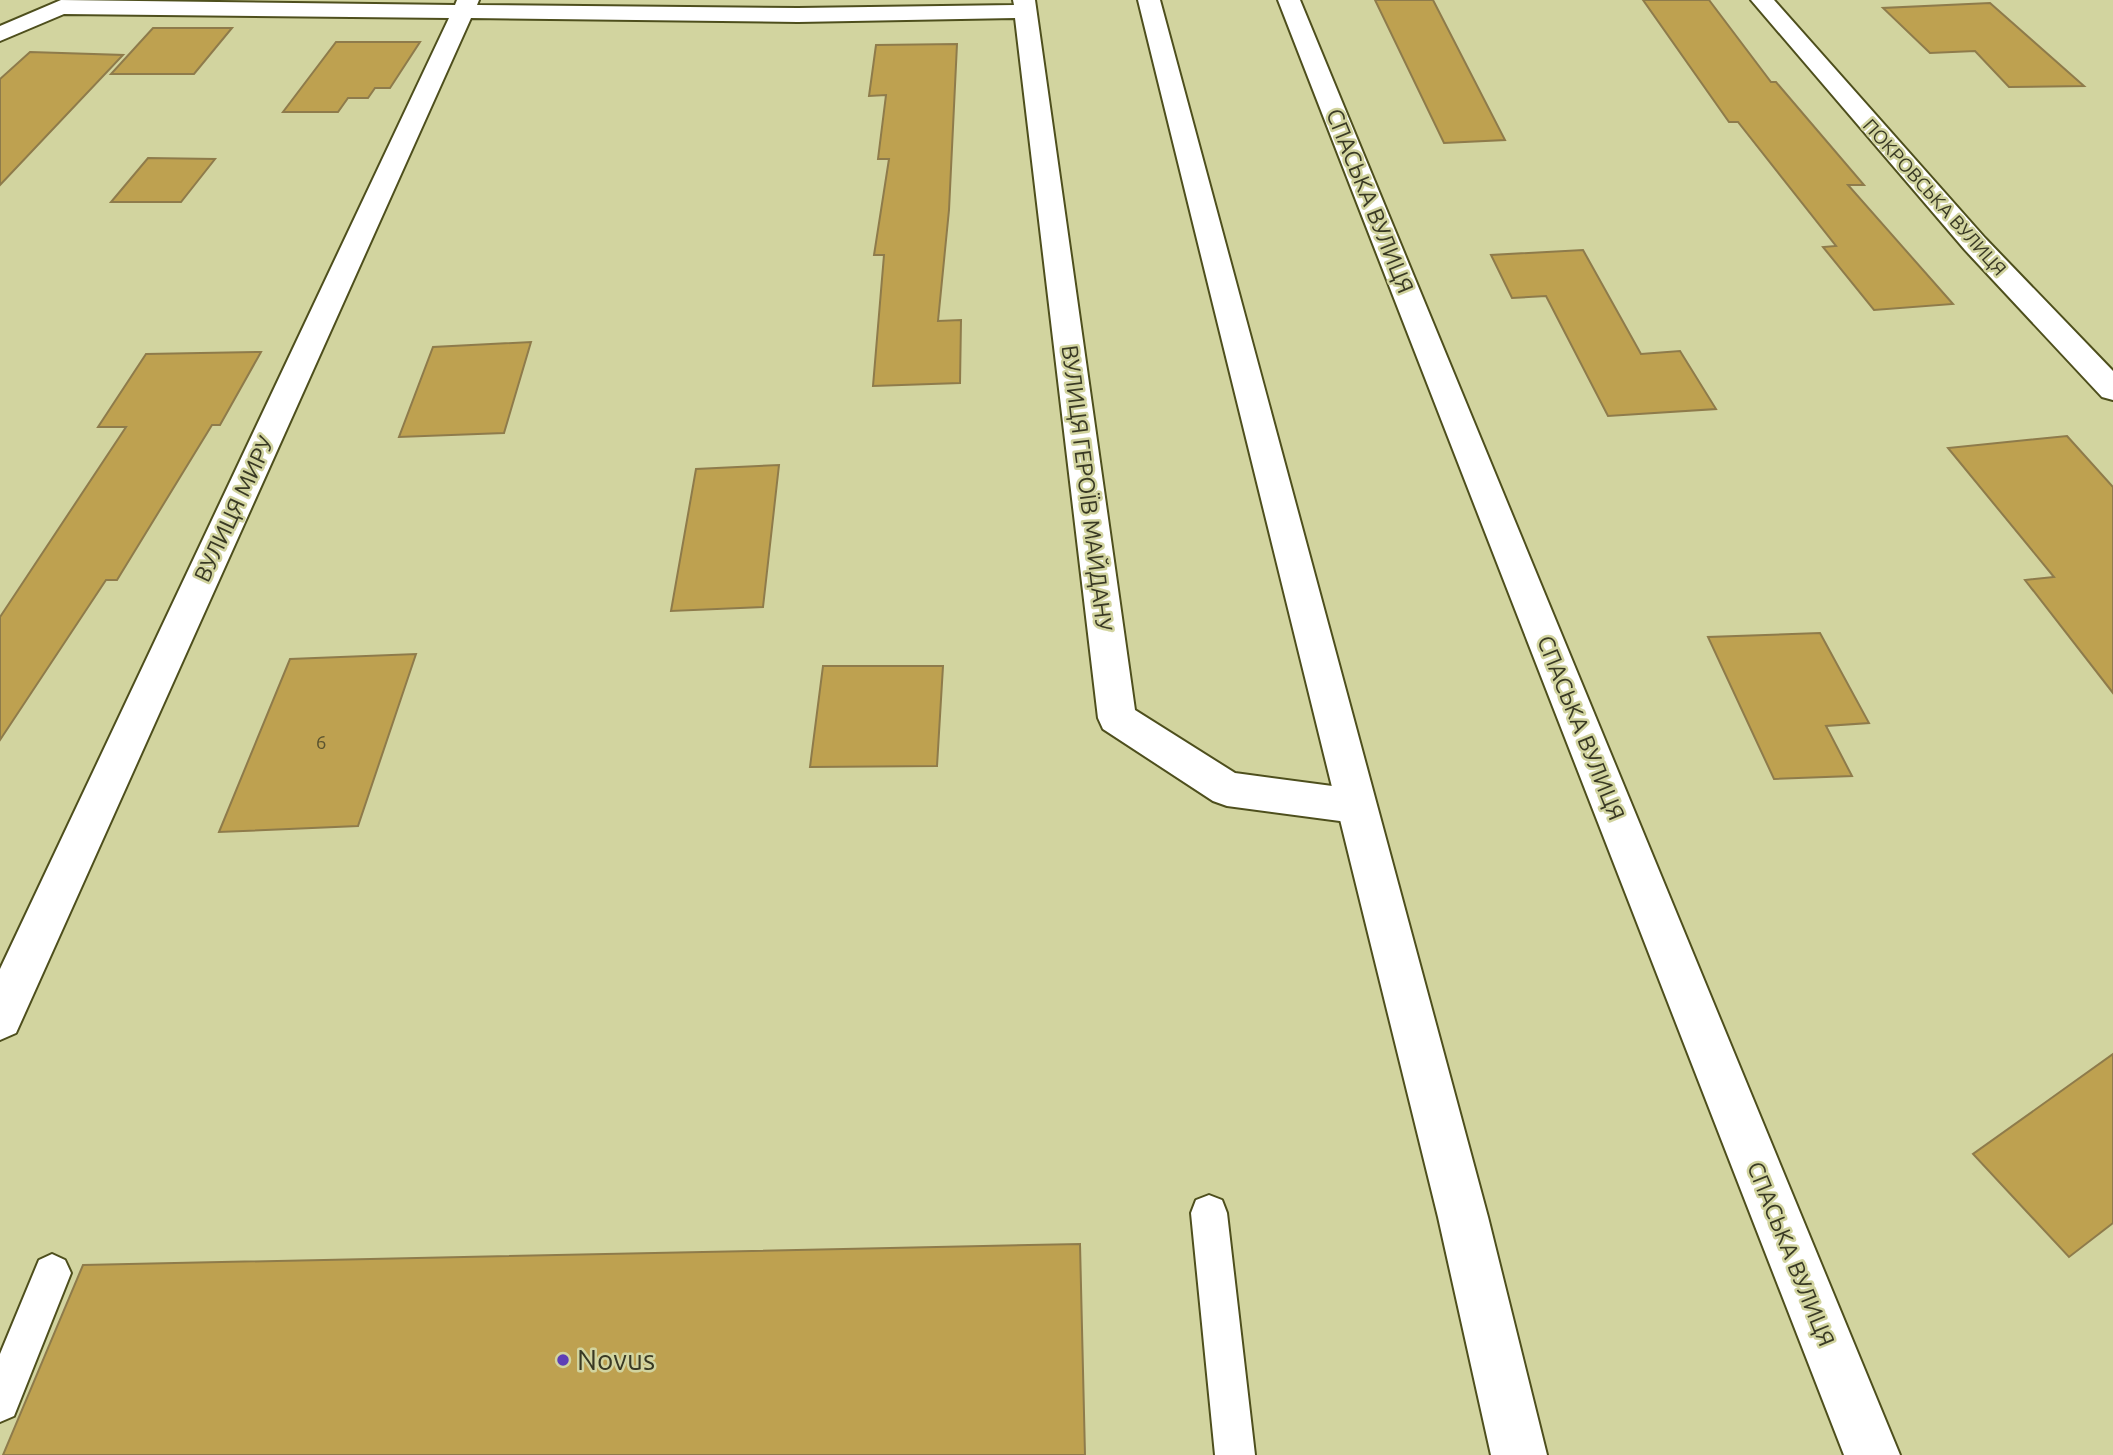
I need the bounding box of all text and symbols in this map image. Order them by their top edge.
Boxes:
street label: СПАСЬКА ВУЛИЦЯ [1322,105,1419,297]
street label: ПОКРОВСЬКА ВУЛИЦЯ [1859,114,2011,280]
street label: ВУЛИЦЯ ГЕРОЇВ МАЙДАНУ [1058,344,1117,632]
street label: ВУЛИЦЯ МИРУ [189,432,278,585]
street label: СПАСЬКА ВУЛИЦЯ [1533,632,1630,824]
house number: 6 [316,731,326,753]
street label: СПАСЬКА ВУЛИЦЯ [1743,1158,1840,1350]
place label: Novus [577,1344,655,1375]
marker: Novus [555,1352,571,1368]

